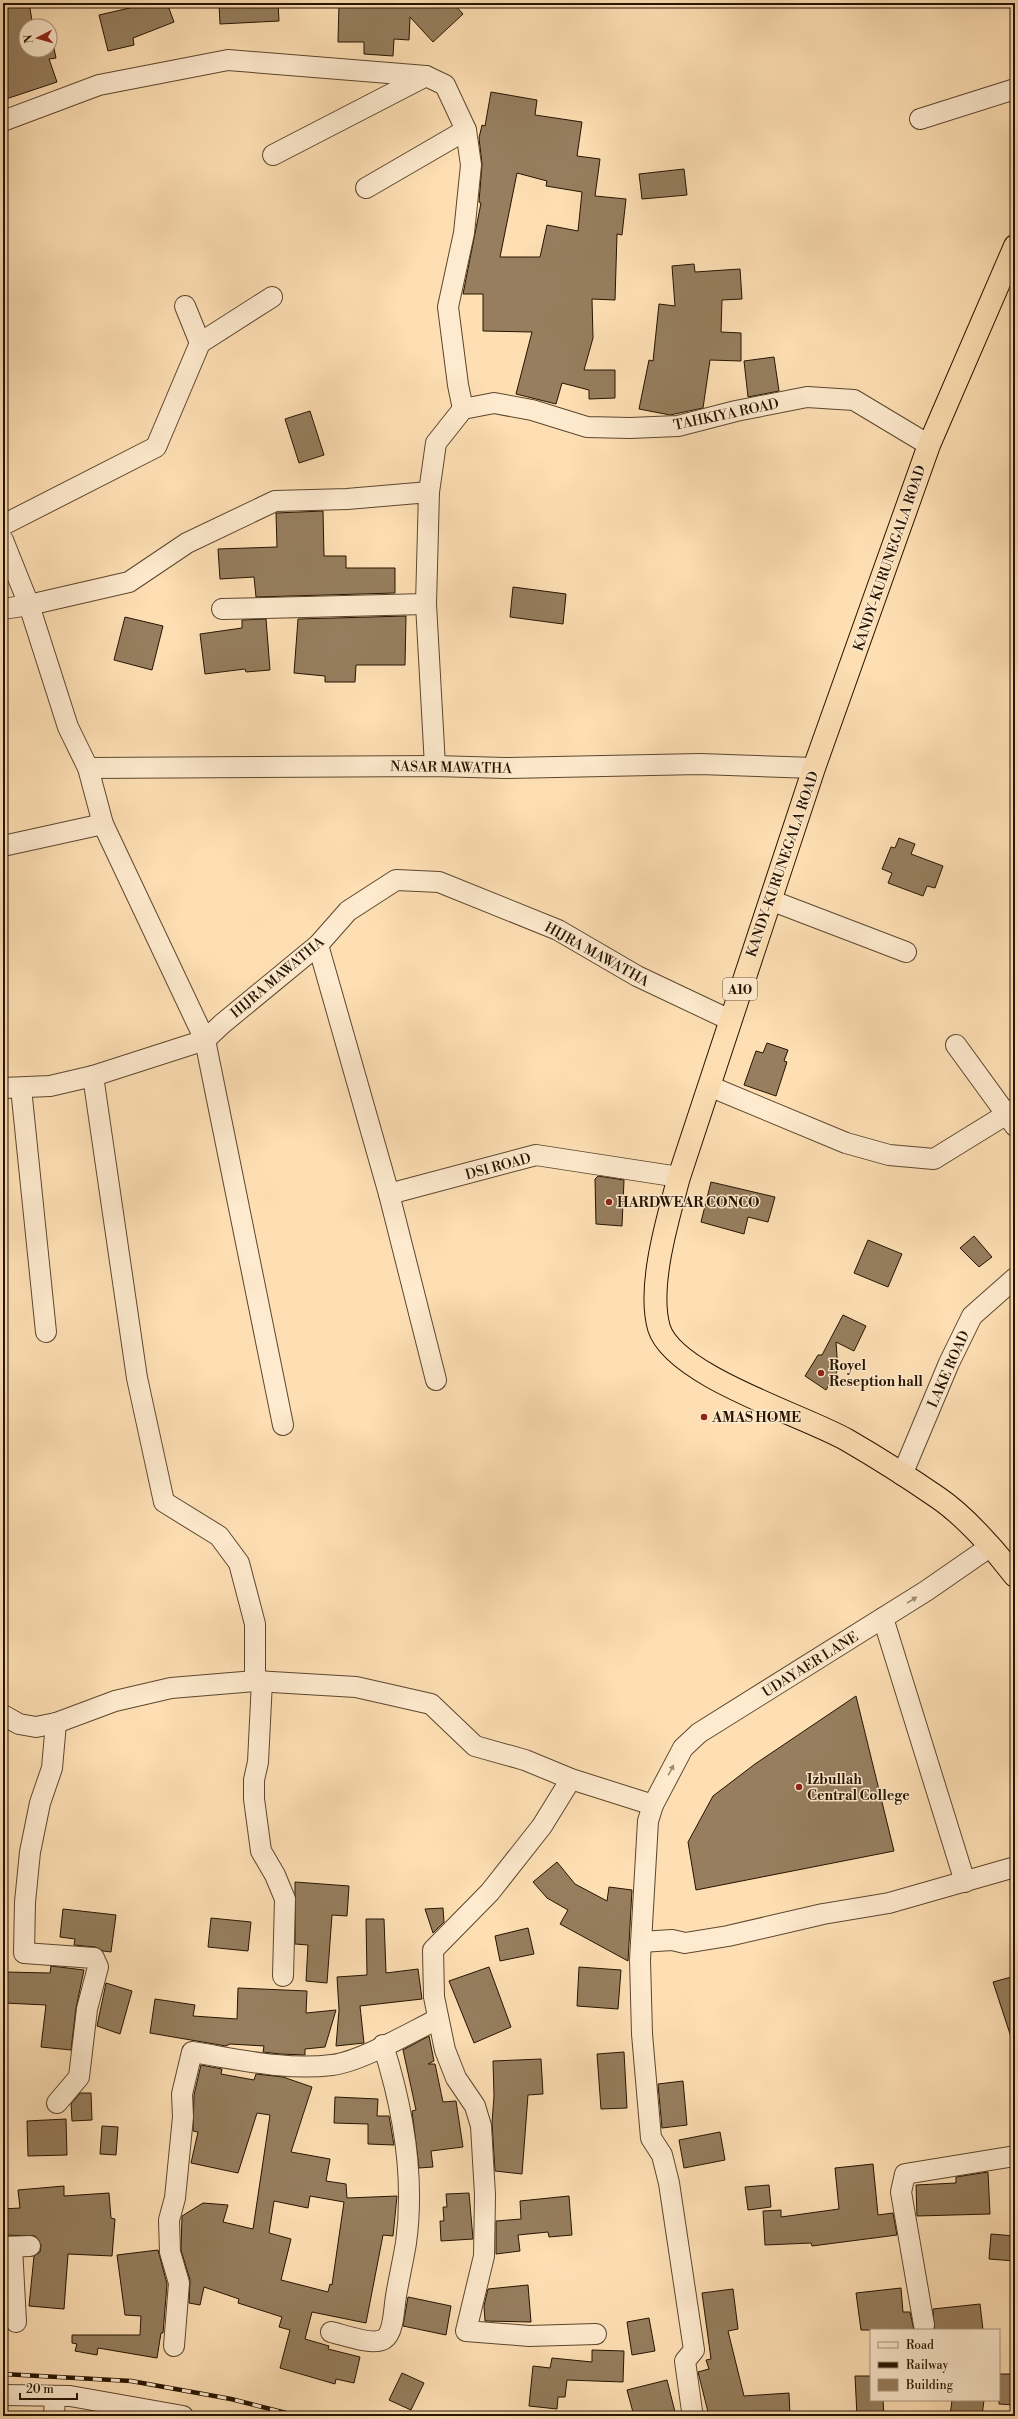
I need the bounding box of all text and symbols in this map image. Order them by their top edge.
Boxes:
north arrow [18,18,58,58]
text: N [22,34,36,44]
street label: TAHKIYA ROAD [672,395,781,435]
street label: KANDY-KURUNEGALA ROAD [850,463,930,654]
street label: NASAR MAWATHA [390,758,512,778]
street label: KANDY-KURUNEGALA ROAD [743,769,823,960]
street label: HIJRA MAWATHA [541,919,652,991]
street label: HIJRA MAWATHA [227,933,329,1022]
road number: A10 [723,978,757,1000]
street label: DSI ROAD [463,1150,533,1184]
place label: HARDWEAR CONCO [617,1194,760,1212]
marker: HARDWEAR CONCO [604,1197,614,1207]
street label: LAKE ROAD [924,1328,974,1411]
place label: Royel Reseption hall [829,1357,923,1391]
marker: Royel Reseption hall [816,1368,826,1378]
place label: AMAS HOME [711,1409,801,1427]
marker: AMAS HOME [699,1412,709,1422]
one-way arrow [907,1596,917,1604]
street label: UDAYAER LANE [759,1628,862,1702]
one-way arrow [668,1764,675,1776]
place label: Izbullah Central College [807,1771,910,1805]
marker: Izbullah Central College [794,1782,804,1792]
legend [870,2329,1000,2401]
text: Road [906,2338,934,2353]
text: Railway [906,2358,948,2373]
scale bar [20,2375,77,2401]
text: Building [905,2378,954,2393]
text: 20 m [26,2382,54,2397]

